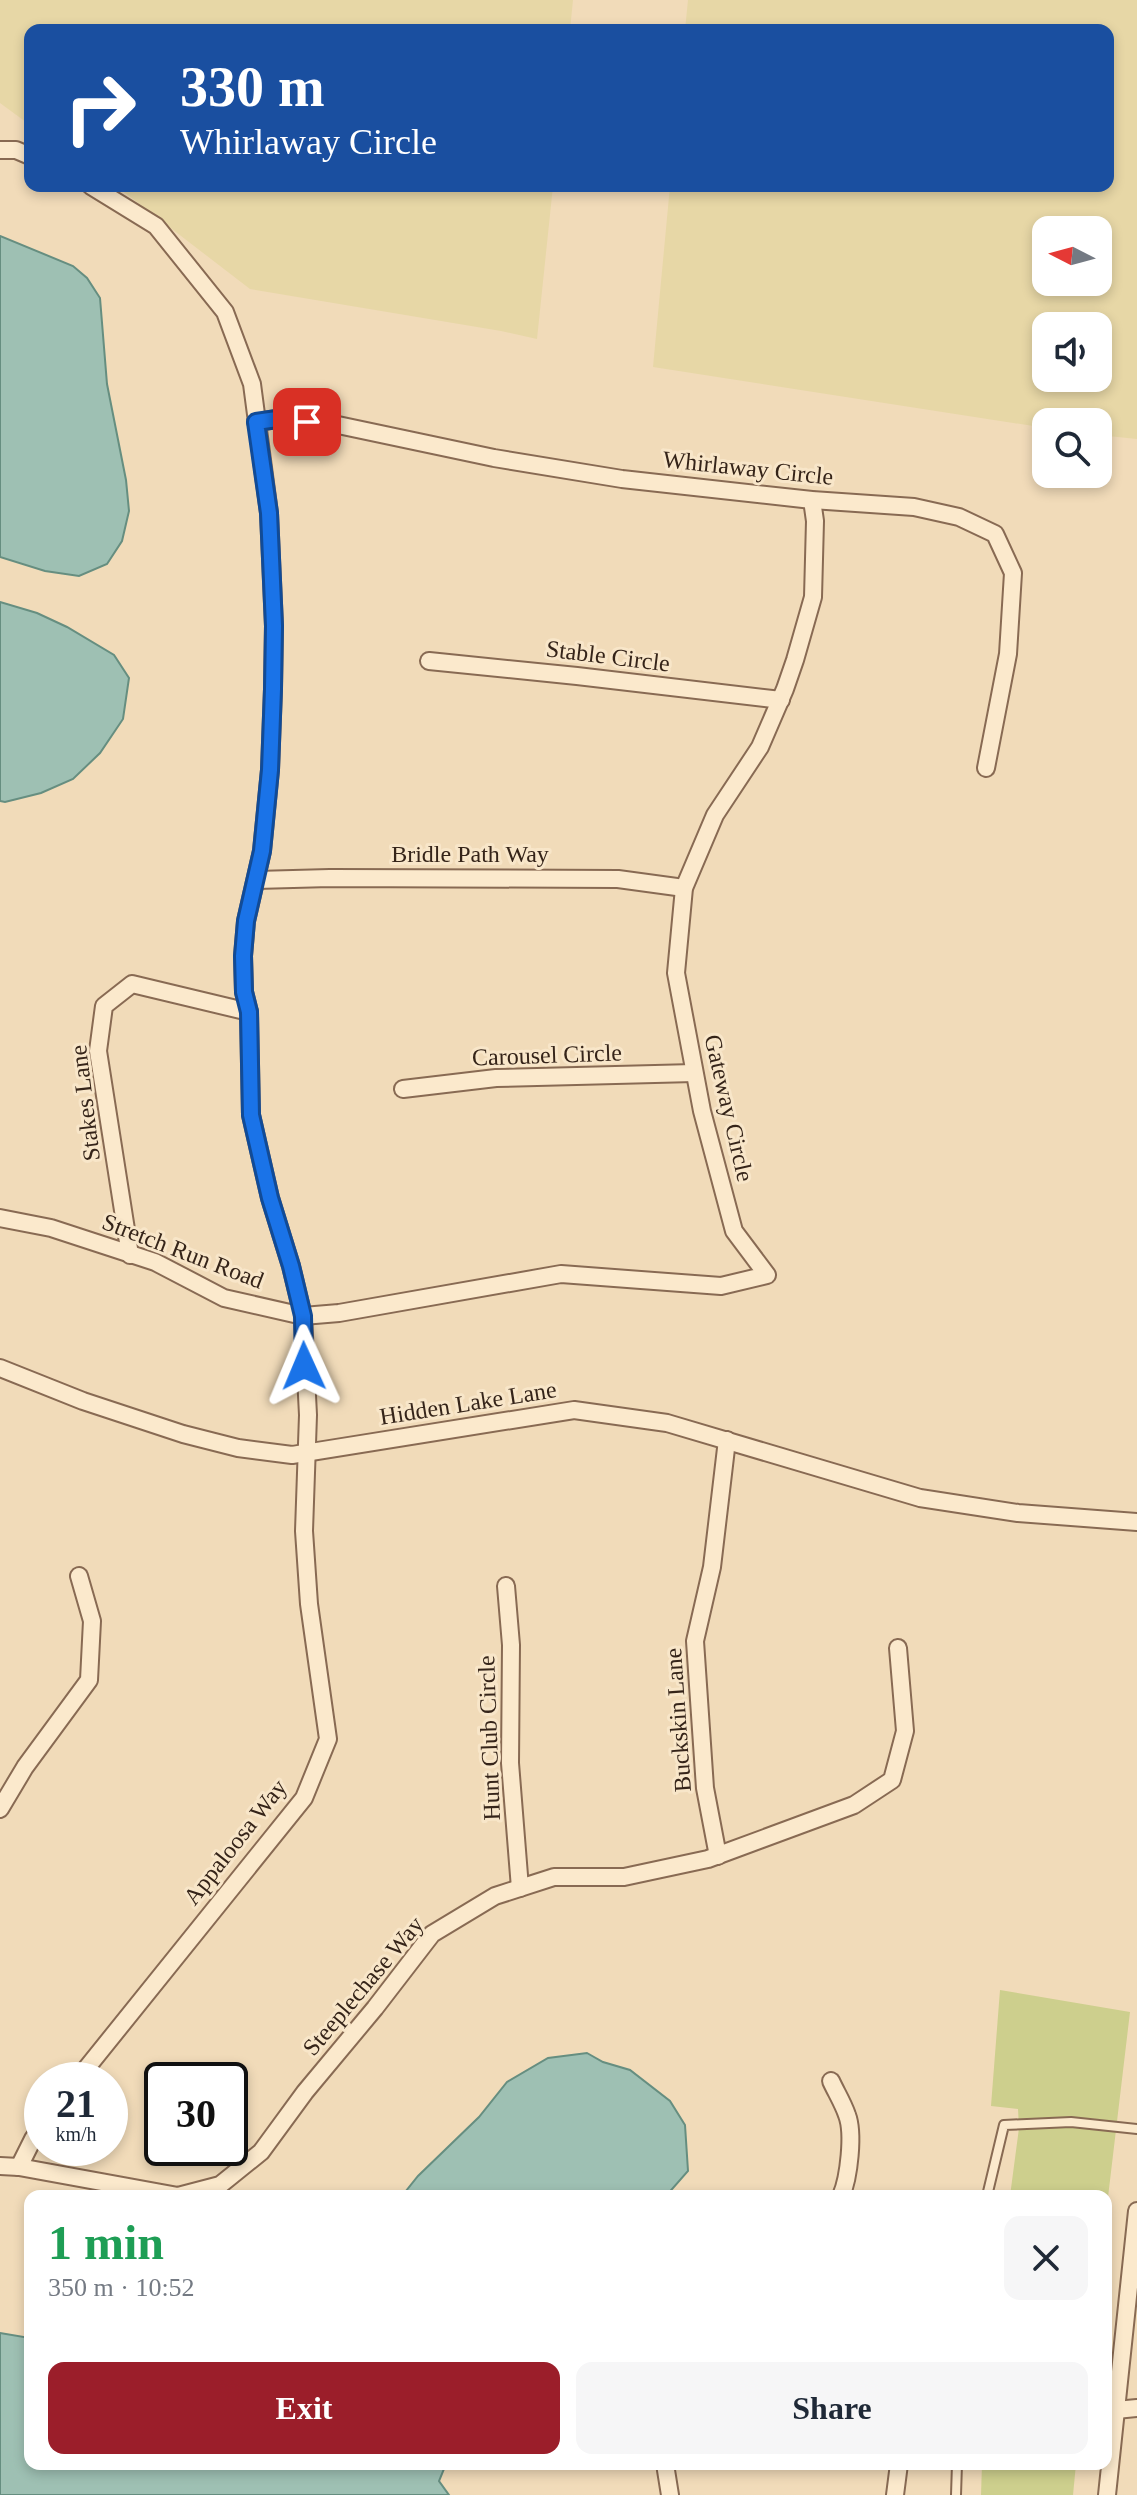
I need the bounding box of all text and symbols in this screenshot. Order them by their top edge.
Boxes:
icon: right [48,56,152,160]
text: 330 m [180,56,325,118]
text: Whirlaway Circle [180,122,437,162]
north arrow [1032,216,1112,296]
map controls [1032,216,1112,488]
button: sound [1032,312,1112,392]
pin [273,388,341,456]
icon: arrive [285,400,329,444]
button: search [1032,408,1112,488]
street label: Whirlaway Circle [661,446,835,490]
street label: Stable Circle [545,636,671,676]
street label: Bridle Path Way [391,841,549,867]
street label: Gateway Circle [699,1032,759,1184]
street label: Carousel Circle [472,1039,622,1071]
street label: Stakes Lane [65,1044,105,1162]
street label: Stretch Run Road [99,1208,267,1294]
position arrow [262,1324,346,1408]
street label: Hidden Lake Lane [378,1376,558,1430]
street label: Buckskin Lane [660,1647,696,1793]
street label: Hunt Club Circle [473,1655,505,1821]
street label: Appaloosa Way [178,1774,292,1910]
street label: Steeplechase Way [297,1911,429,2061]
speed limit sign: 30 [144,2062,248,2166]
text: 21 [56,2081,96,2126]
text: km/h [55,2123,97,2145]
text: 1 min [48,2216,164,2269]
button: close [1004,2216,1088,2300]
text: 350 m · 10:52 [48,2273,195,2302]
button: Exit [48,2362,560,2454]
button: Share [576,2362,1088,2454]

